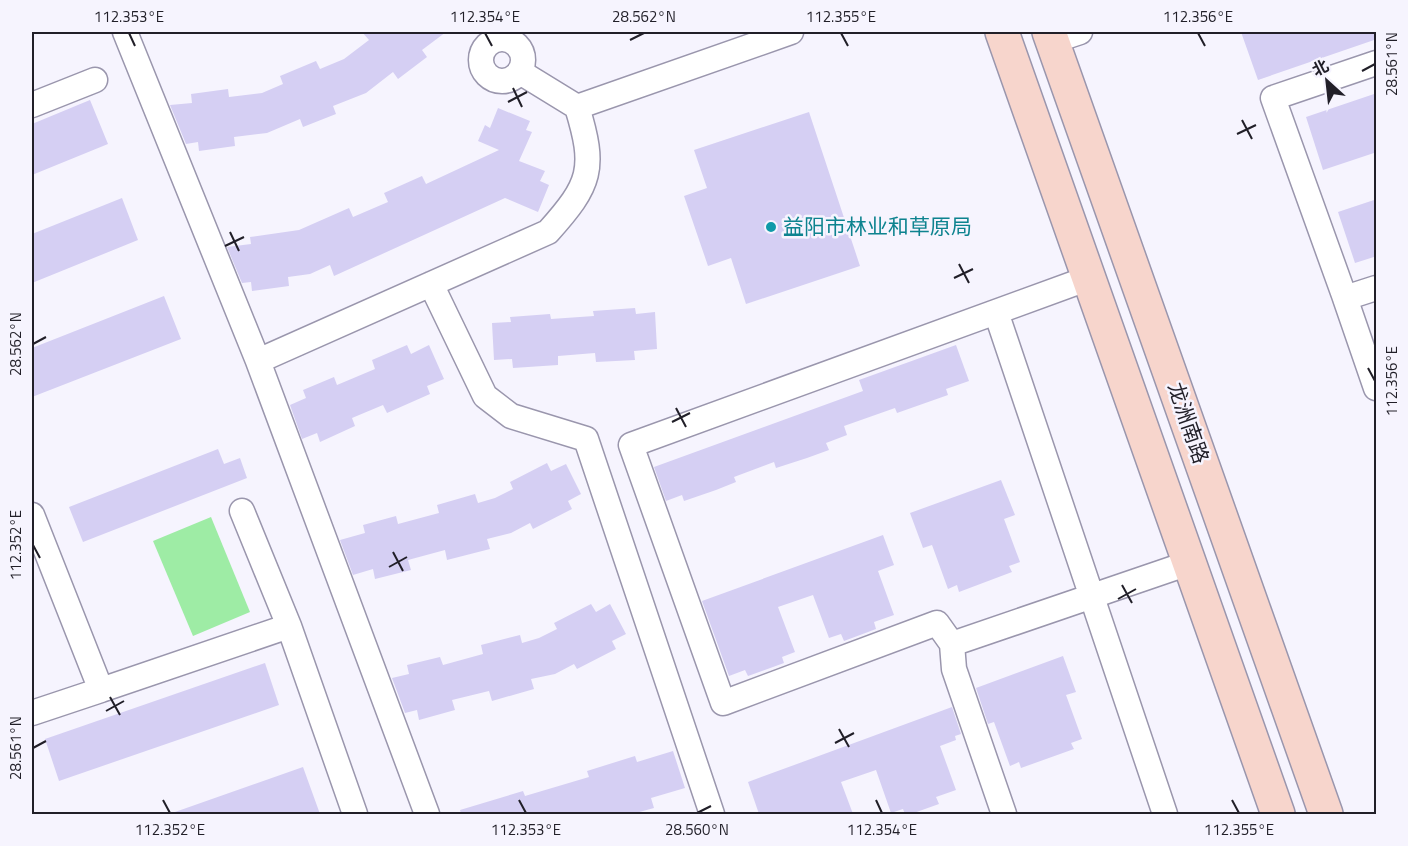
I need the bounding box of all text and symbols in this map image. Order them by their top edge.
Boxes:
text: 112.353°E [94,5,164,28]
text: 112.354°E [450,5,520,28]
text: 28.562°N [612,5,676,28]
text: 112.355°E [806,5,876,28]
text: 112.356°E [1163,5,1233,28]
text: 28.561°N [1380,32,1403,96]
north arrow [1297,51,1357,111]
text: 北 [1308,53,1333,82]
place label: 益阳市林业和草原局 [783,210,972,242]
marker: 益阳市林业和草原局 [764,220,778,234]
text: 28.562°N [4,312,27,376]
text: 112.356°E [1380,346,1403,416]
street label: 龙洲南路 [1160,378,1218,468]
text: 112.352°E [4,510,27,580]
text: 28.561°N [4,716,27,780]
text: 112.352°E [135,818,205,841]
text: 112.353°E [491,818,561,841]
text: 28.560°N [665,818,729,841]
text: 112.354°E [847,818,917,841]
text: 112.355°E [1204,818,1274,841]

